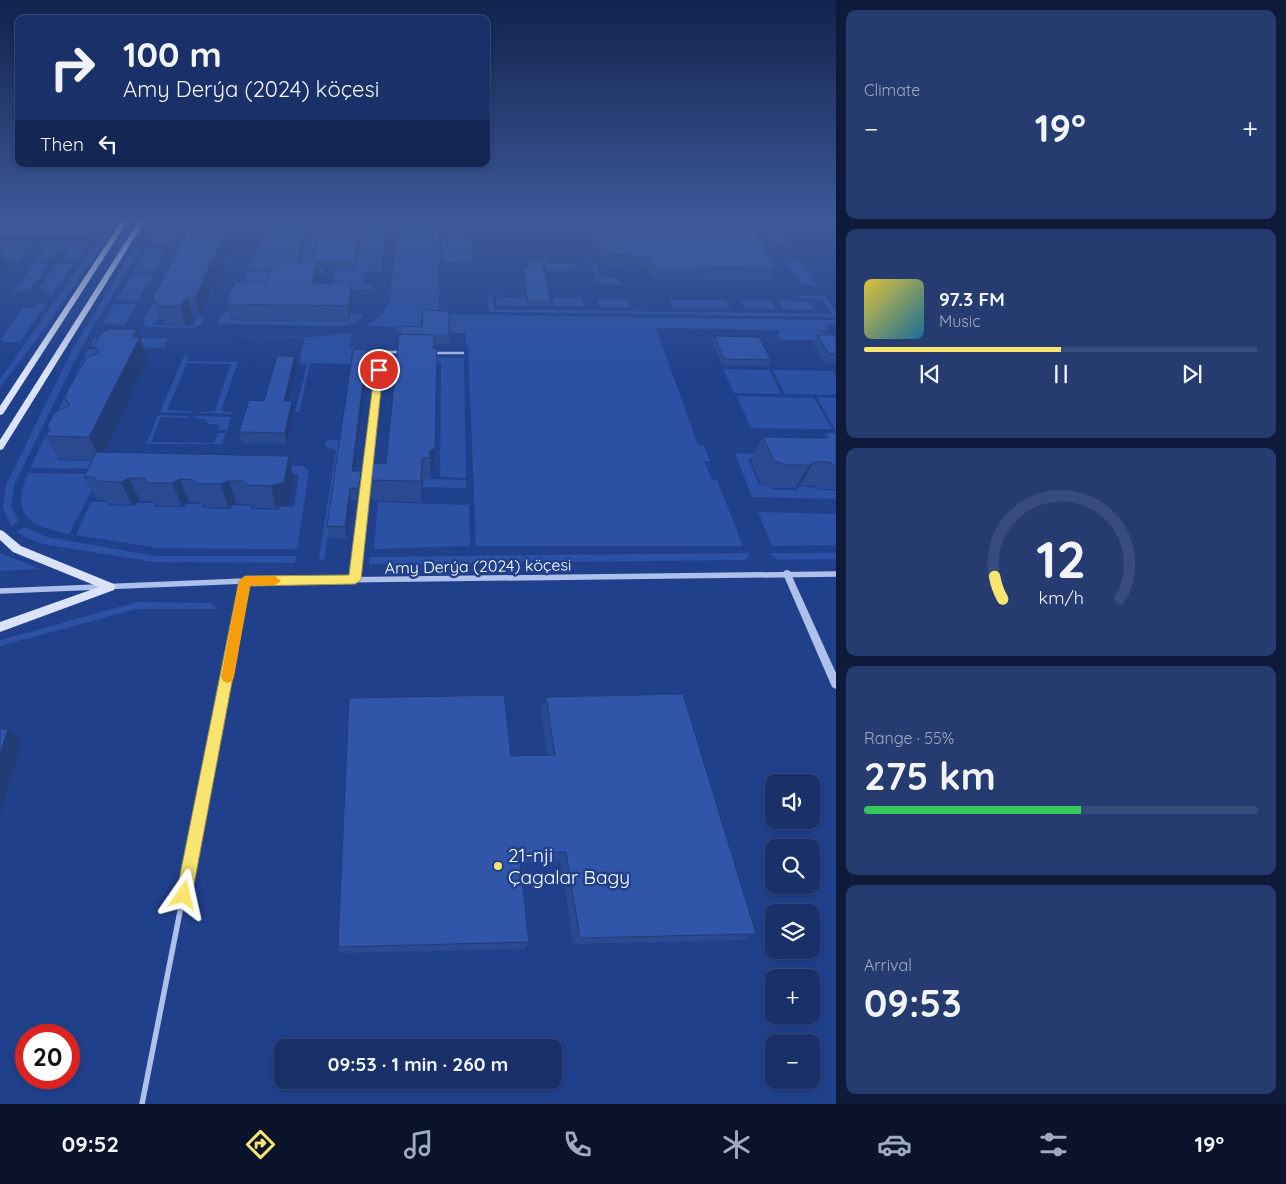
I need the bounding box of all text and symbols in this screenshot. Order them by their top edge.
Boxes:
text: 100 m [123,32,222,76]
icon: right [40,35,105,100]
text: Amy Derýa (2024) köçesi [123,75,380,103]
text: Climate [864,80,920,100]
text: 19° [1035,104,1086,152]
text: − [864,111,879,146]
text: + [1242,111,1258,146]
icon: left [94,130,122,158]
text: Then [40,132,84,156]
text: 97.3 FM [939,287,1005,311]
text: Music [939,311,981,331]
pin [358,349,400,391]
icon: arrive [365,356,393,384]
icon: previous [916,360,944,388]
icon: pause [1047,360,1075,388]
icon: next [1178,360,1206,388]
text: 12 [1036,526,1086,591]
street label: Amy Derýa (2024) köçesi [385,554,571,578]
text: km/h [1038,586,1084,608]
text: Range · 55% [864,728,954,748]
text: 275 km [864,752,996,800]
map controls [765,774,820,1089]
button: sound [765,774,820,829]
button: search [765,839,820,894]
place label: 21-nji Çagalar Bagy [508,843,630,889]
marker: 21-nji Çagalar Bagy [492,860,504,872]
position arrow [157,868,209,920]
button: layers [765,904,820,959]
text: Arrival [864,955,912,975]
button: + [765,969,820,1024]
text: 09:53 [864,979,962,1027]
speed limit sign: 20 [15,1024,80,1089]
button: − [765,1034,820,1089]
text: 09:53 · 1 min · 260 m [328,1052,508,1076]
icon: directions [243,1127,278,1162]
icon: music [401,1127,436,1162]
icon: phone [560,1127,595,1162]
icon: climate [719,1127,754,1162]
icon: car [877,1127,912,1162]
icon: filters [1036,1127,1071,1162]
text: 09:52 [62,1130,119,1158]
text: 19° [1194,1130,1224,1158]

